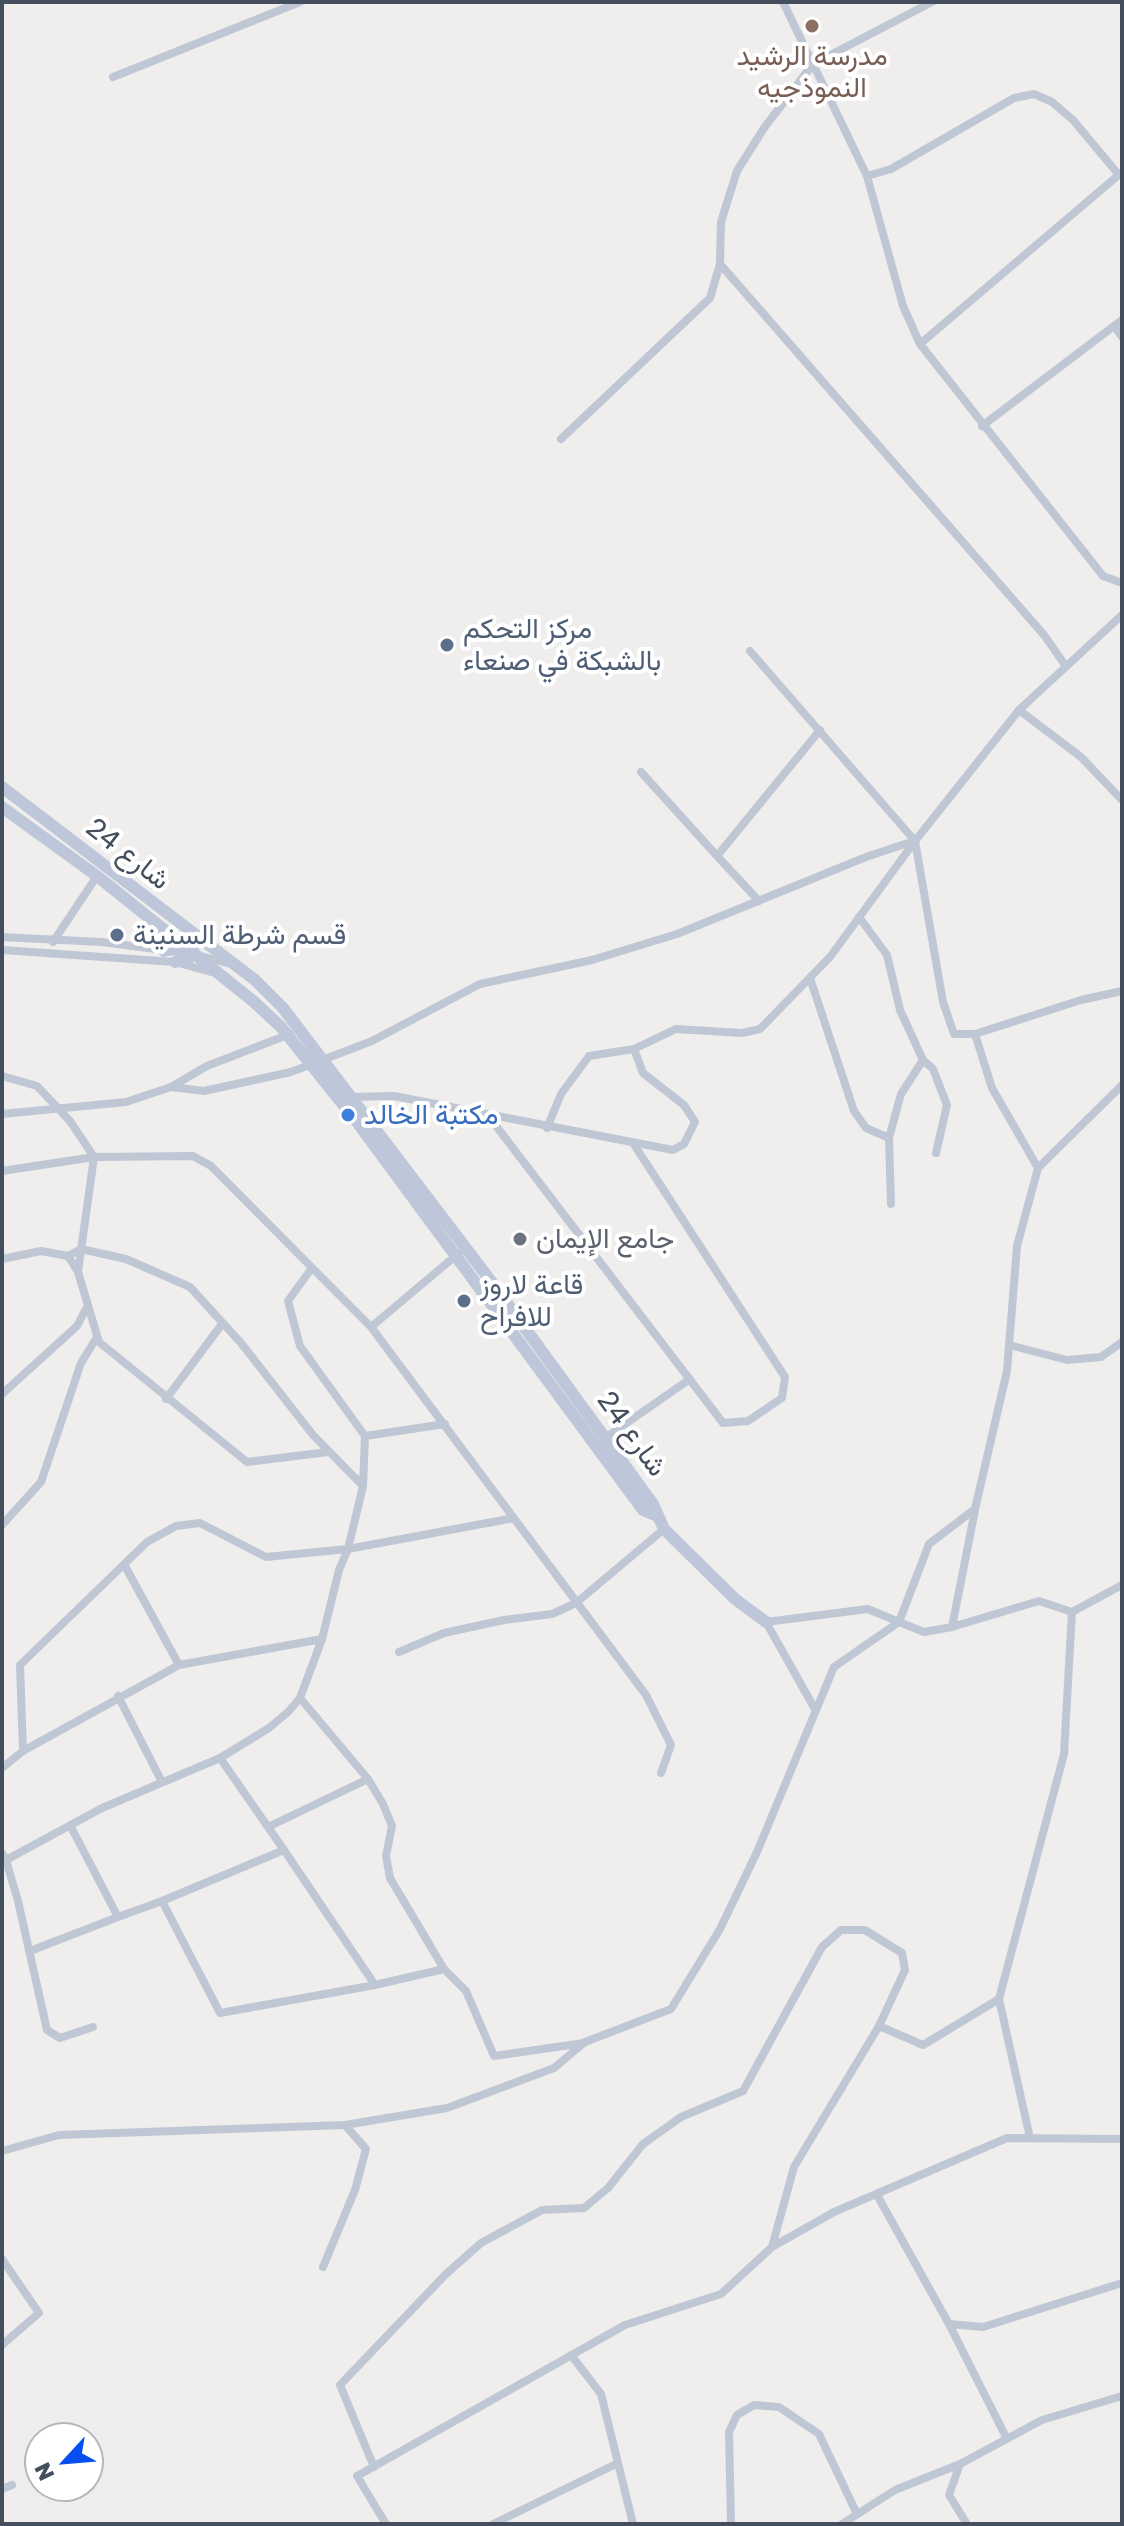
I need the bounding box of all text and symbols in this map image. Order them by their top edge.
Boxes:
marker: مدرسة الرشيد النموذجيه [803,17,821,35]
place label: مدرسة الرشيد النموذجيه [736,39,888,105]
place label: مركز التحكم بالشبكة في صنعاء [463,612,661,678]
marker: مركز التحكم بالشبكة في صنعاء [438,636,456,654]
street label: شارع 24 [80,811,176,897]
place label: قسم شرطة السنينة [133,918,346,952]
marker: قسم شرطة السنينة [108,926,126,944]
place label: مكتبة الخالد [364,1098,498,1132]
marker: مكتبة الخالد [339,1106,357,1124]
place label: جامع الإيمان [536,1222,674,1256]
marker: جامع الإيمان [511,1230,529,1248]
place label: قاعة لاروز للافراح [480,1268,583,1334]
marker: قاعة لاروز للافراح [455,1292,473,1310]
street label: شارع 24 [590,1385,674,1483]
north arrow [24,2422,104,2502]
text: N [28,2458,60,2485]

